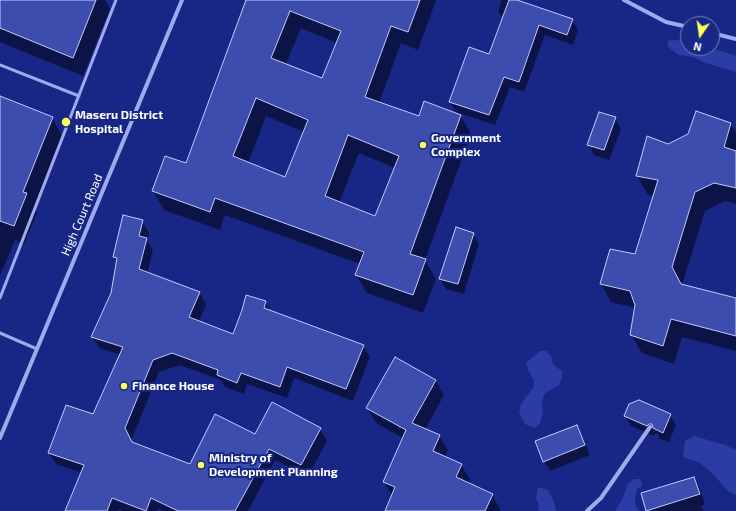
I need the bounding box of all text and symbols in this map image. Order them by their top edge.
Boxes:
north arrow [680,16,720,56]
text: N [692,40,703,54]
place label: Maseru District Hospital [75,108,163,136]
marker: Maseru District Hospital [60,116,72,128]
place label: Government Complex [431,131,501,159]
marker: Government Complex [418,140,428,150]
street label: High Court Road [58,172,106,258]
place label: Finance House [132,379,214,393]
marker: Finance House [119,381,129,391]
place label: Ministry of Development Planning [209,451,338,479]
marker: Ministry of Development Planning [196,460,206,470]

